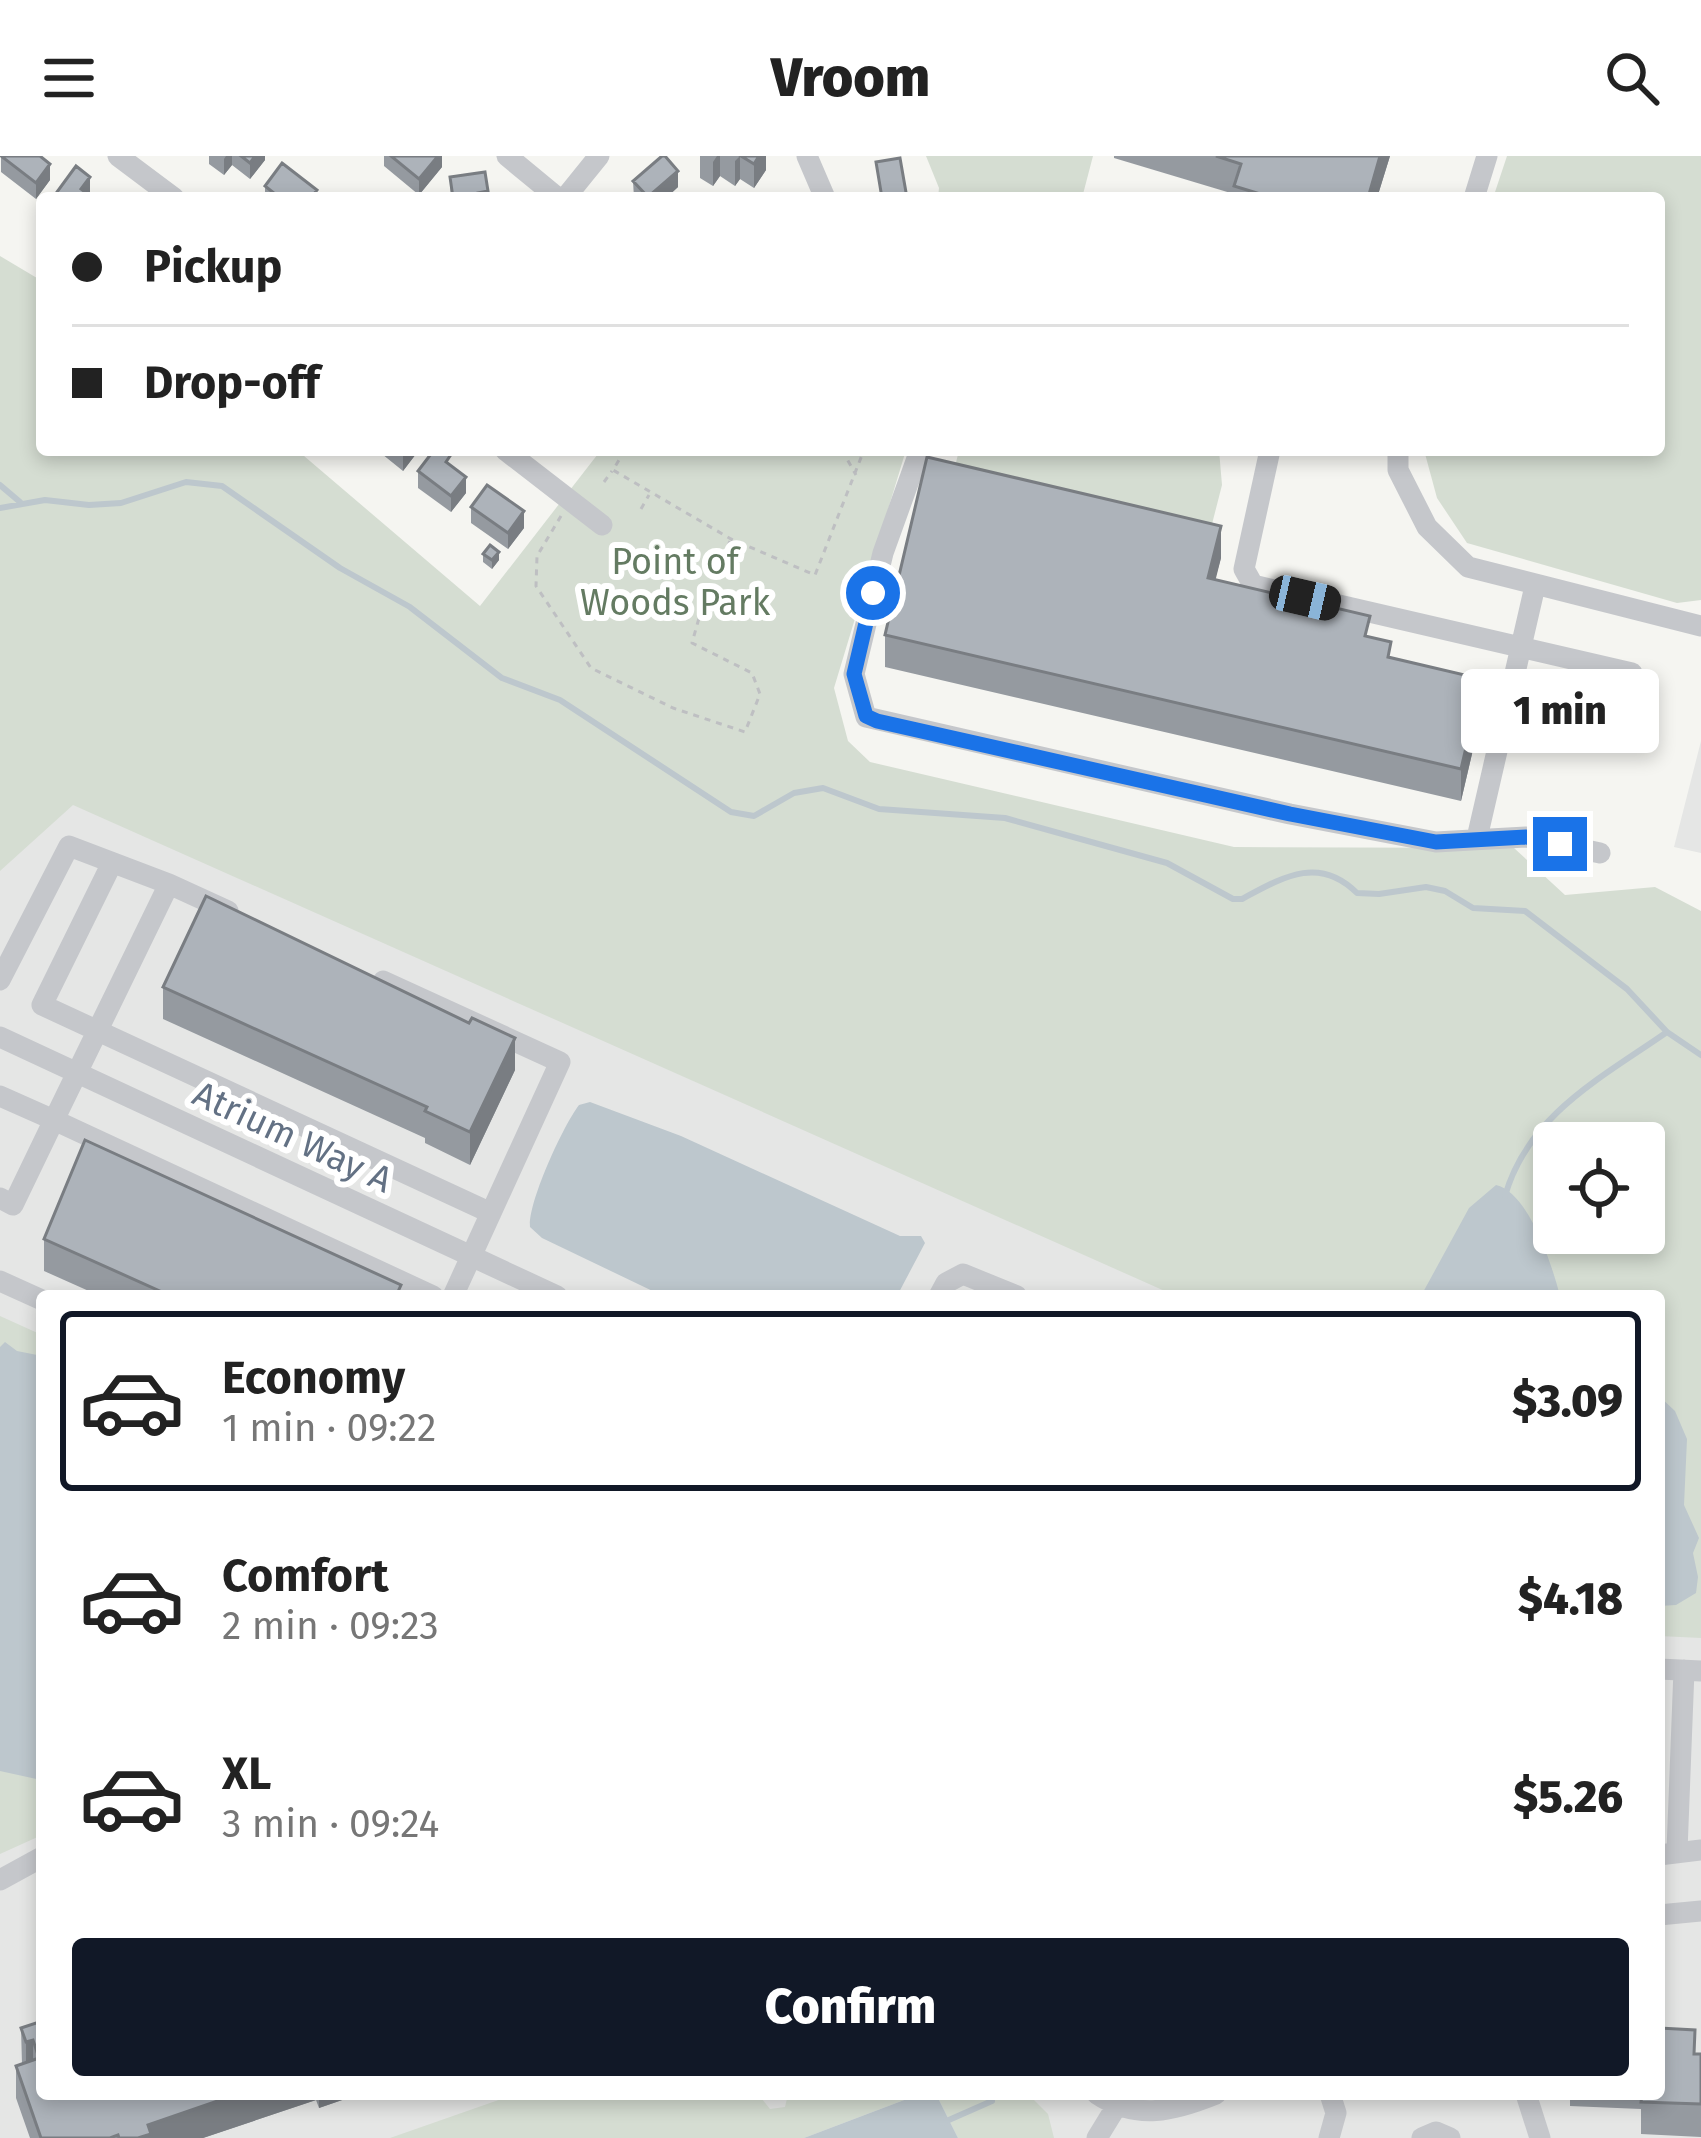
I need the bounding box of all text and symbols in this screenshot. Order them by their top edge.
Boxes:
icon: menu [36,45,102,111]
icon: search [1599,45,1665,111]
text: Vroom [771,46,930,110]
text: Pickup [144,240,282,294]
text: Drop-off [144,356,320,410]
park label: Point of Woods Park [580,540,771,625]
route start [846,566,900,620]
car [1266,572,1344,624]
callout: 1 min [1461,670,1659,754]
text: 1 min [1513,688,1607,734]
route end [1533,817,1587,871]
street label: Atrium Way A [186,1072,399,1202]
map controls [1533,1122,1665,1254]
button: locate [1533,1122,1665,1254]
icon: car [78,1347,186,1455]
text: Economy [222,1351,405,1405]
text: $3.09 [1512,1374,1623,1428]
text: 1 min · 09:22 [222,1405,436,1451]
icon: car [78,1545,186,1653]
text: Comfort [222,1549,389,1603]
text: $4.18 [1518,1572,1623,1626]
text: 2 min · 09:23 [222,1603,439,1649]
icon: car [78,1743,186,1851]
text: XL [222,1747,271,1801]
text: $5.26 [1513,1770,1623,1824]
text: 3 min · 09:24 [222,1801,439,1847]
button: Confirm [72,1938,1629,2076]

